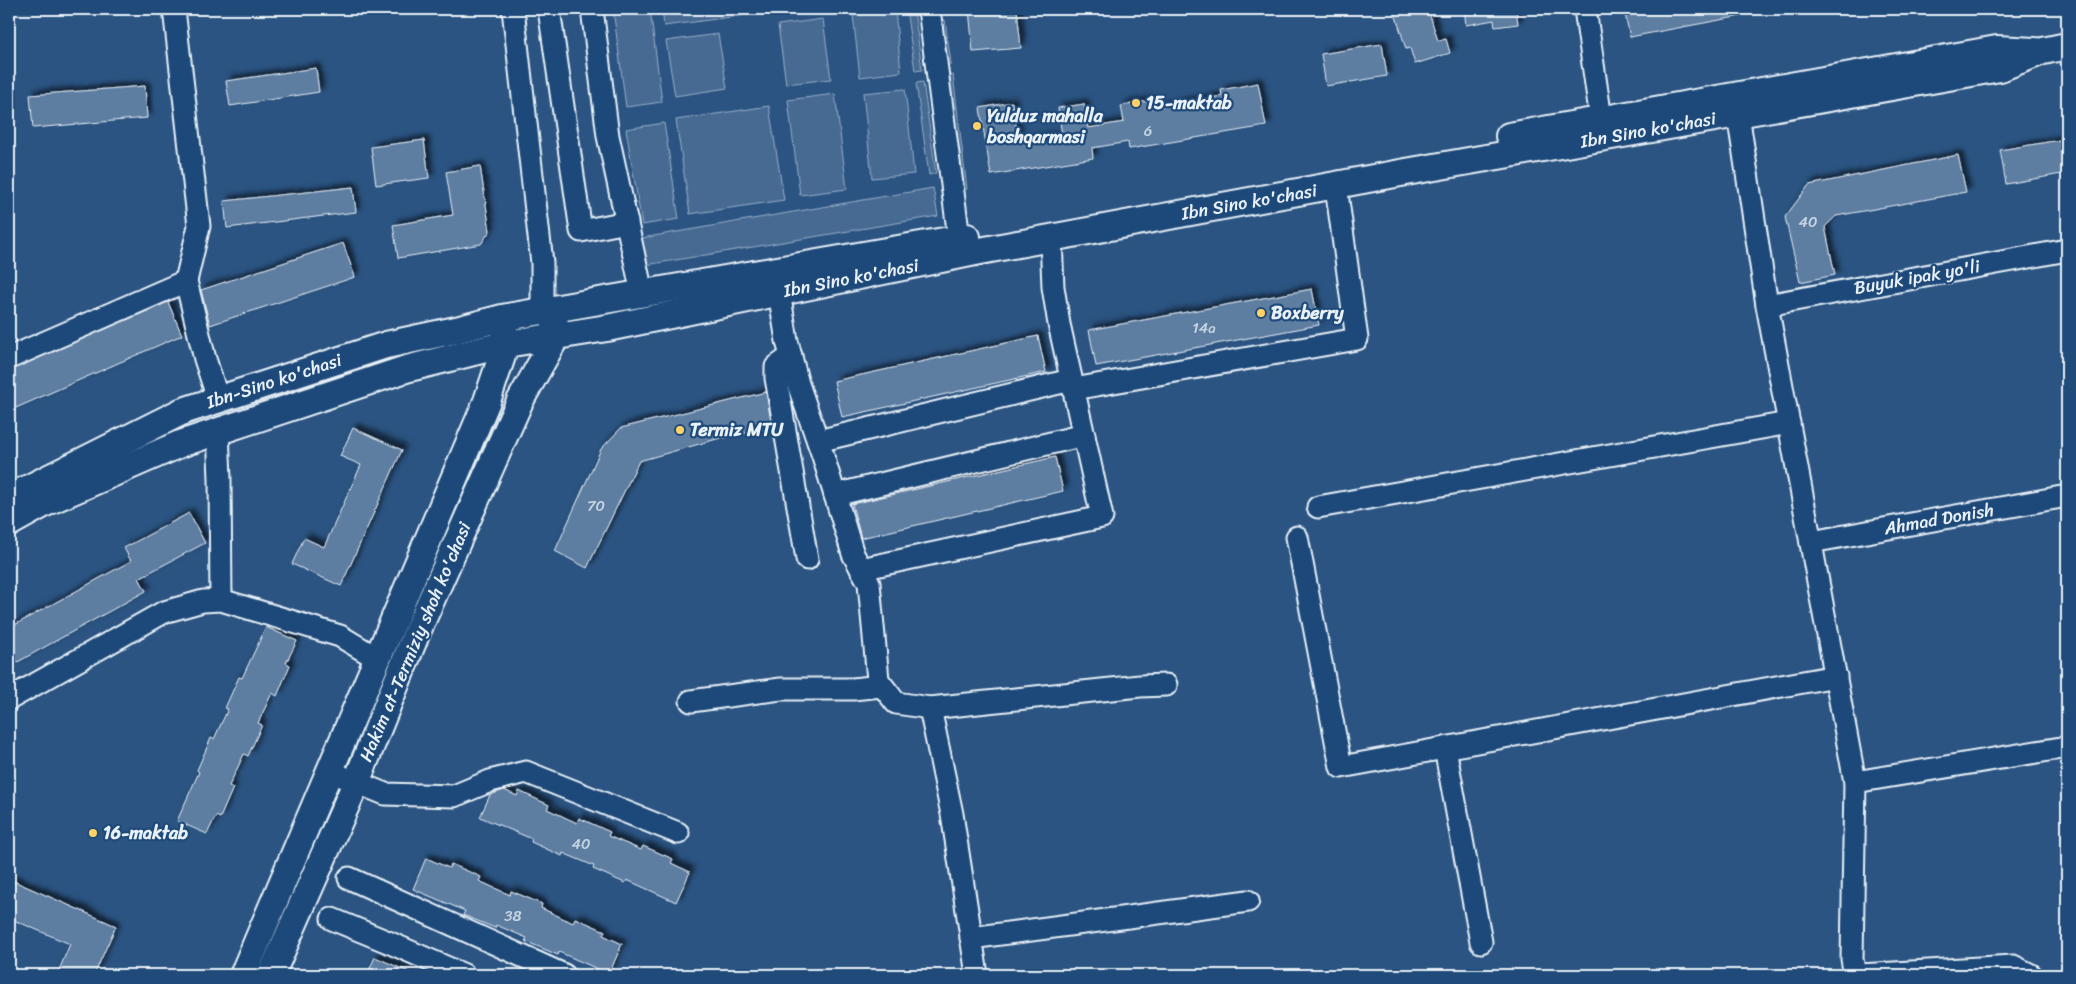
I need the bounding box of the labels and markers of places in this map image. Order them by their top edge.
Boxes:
place label: 15-maktab [1146,87,1232,119]
marker: 15-maktab [1130,97,1142,109]
place label: Yulduz mahalla boshqarmasi [986,100,1104,153]
marker: Yulduz mahalla boshqarmasi [971,120,983,132]
place label: Boxberry [1271,297,1344,329]
marker: Boxberry [1255,307,1267,319]
place label: Termiz MTU [690,414,784,446]
marker: Termiz MTU [674,424,686,436]
place label: 16-maktab [103,817,188,849]
marker: 16-maktab [87,827,99,839]

